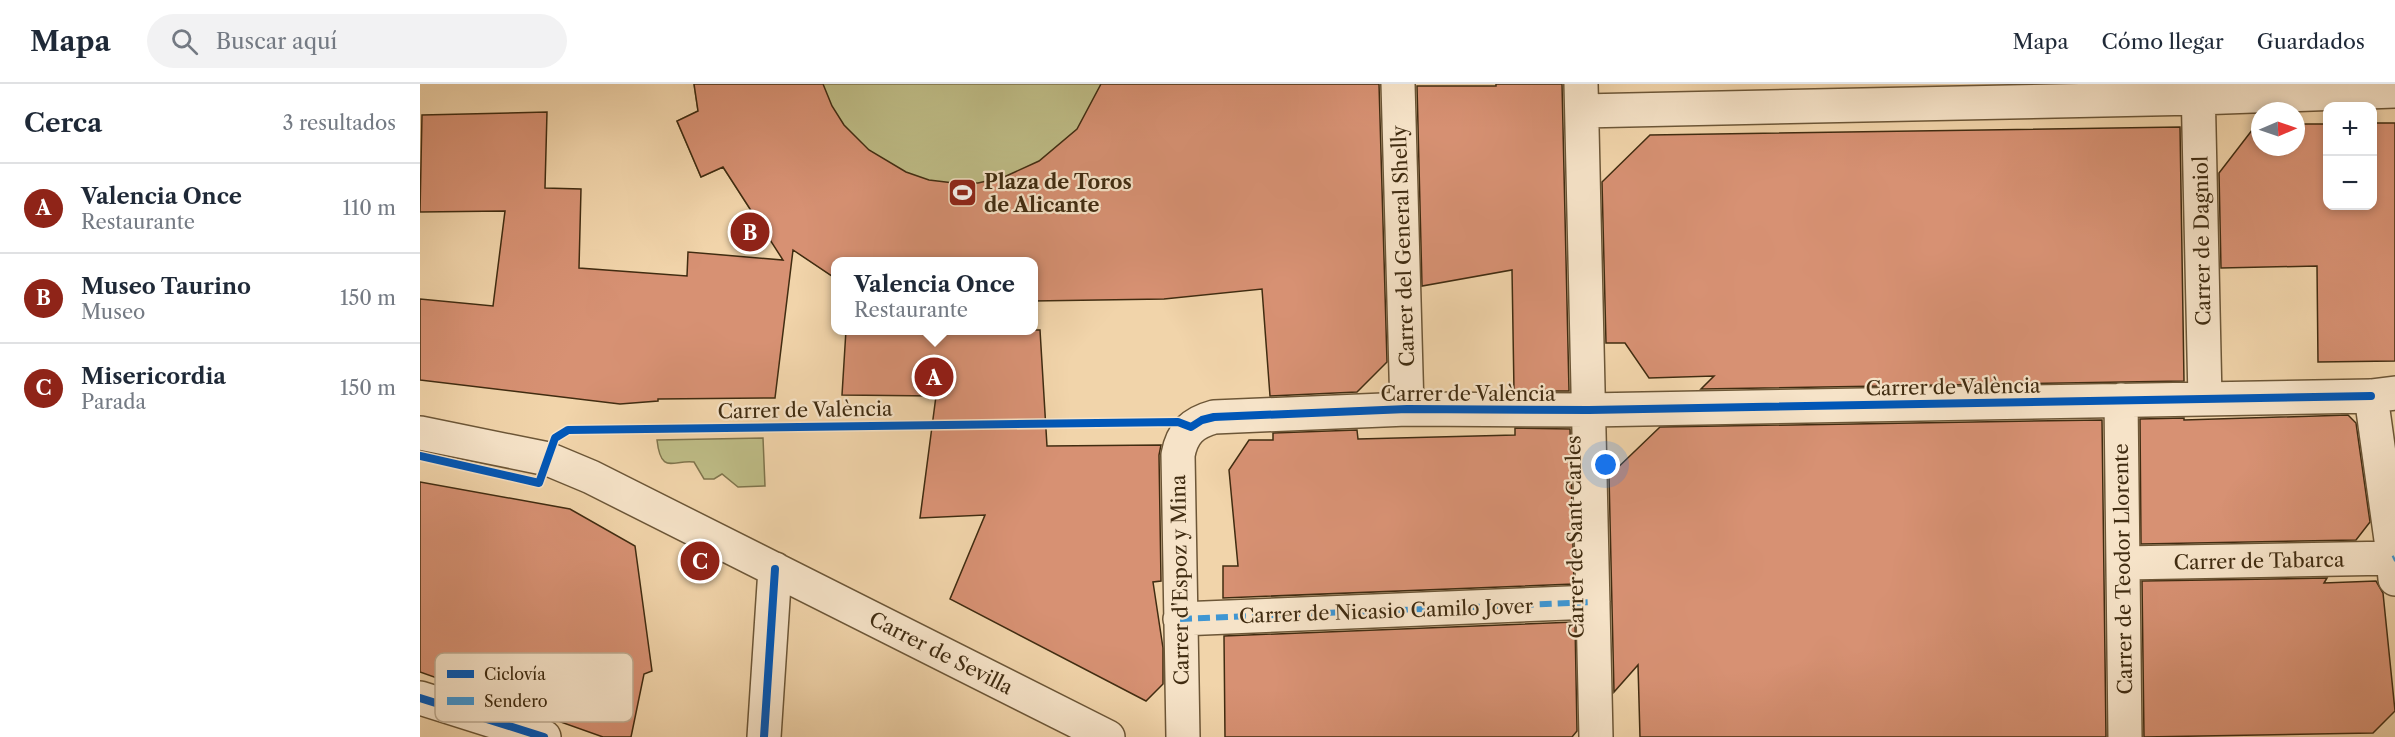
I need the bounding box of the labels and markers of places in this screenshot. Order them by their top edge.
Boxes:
place label: Plaza de Toros de Alicante [984,170,1132,217]
sports icon: Plaza de Toros de Alicante [947,177,979,209]
pin: B [730,210,770,254]
pin: A [914,354,954,400]
pin: C [680,538,720,584]

